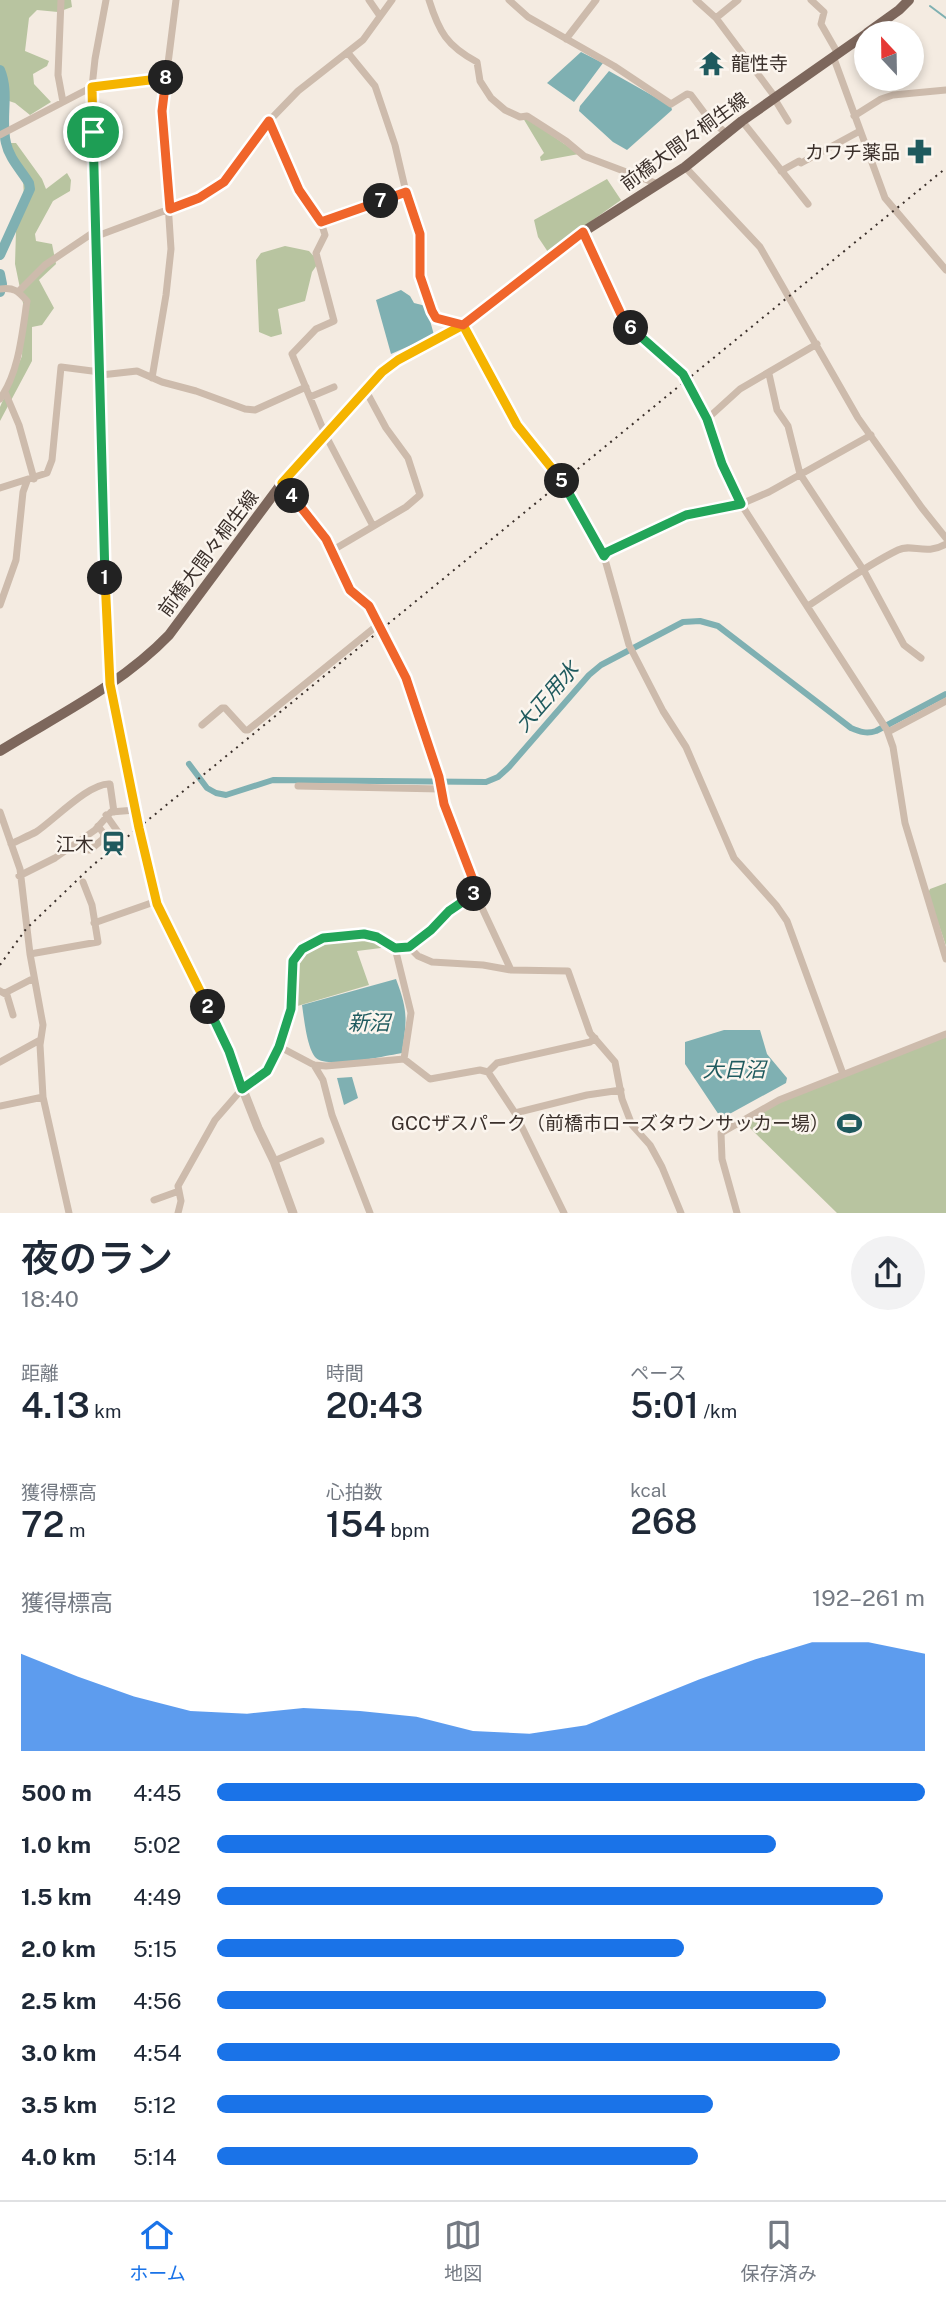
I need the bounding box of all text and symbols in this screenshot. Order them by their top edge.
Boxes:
north arrow [854,21,924,91]
map controls [854,21,924,91]
temple icon: 龍性寺 [697,49,725,77]
place label: 龍性寺 [731,52,788,74]
pin: 8 [148,60,184,96]
text: 8 [159,66,172,88]
street label: 前橋大間々桐生線 [616,87,752,195]
pin [63,102,123,162]
icon: arrive [74,113,112,151]
pharmacy icon: カワチ薬品 [906,138,934,166]
place label: カワチ薬品 [805,141,900,163]
pin: 7 [364,184,398,218]
text: 7 [375,189,386,211]
pin: 6 [614,310,648,346]
text: 6 [624,316,637,338]
pin: 5 [544,463,580,498]
text: 5 [555,469,568,491]
pin: 4 [274,478,310,514]
text: 4 [285,484,298,506]
street label: 前橋大間々桐生線 [153,486,263,620]
pin: 1 [88,560,122,596]
text: 1 [100,566,109,588]
water label: 大正用水 [510,655,585,737]
station icon: 江木 [100,830,128,858]
place label: 江木 [56,833,94,855]
pin: 3 [456,876,491,912]
text: 3 [467,882,480,904]
pin: 2 [190,990,226,1024]
text: 2 [201,995,214,1017]
water label: 新沼 [348,1010,393,1035]
water label: 大日沼 [703,1057,768,1082]
sports icon: GCCザスパーク（前橋市ローズタウンサッカー場） [835,1109,863,1137]
place label: GCCザスパーク（前橋市ローズタウンサッカー場） [391,1112,829,1134]
text: 夜のラン [21,1236,173,1281]
button: share [851,1236,925,1310]
text: 18:40 [21,1285,79,1312]
text: 距離 [21,1362,59,1384]
text: 時間 [326,1362,364,1384]
text: ペース [630,1362,686,1384]
text: 4.13 [21,1385,90,1426]
text: 20:43 [326,1385,423,1426]
text: 5:01 [630,1385,699,1426]
text: km [90,1400,121,1422]
text: /km [699,1400,737,1422]
text: kcal [630,1479,667,1501]
text: 獲得標高 [21,1481,97,1503]
text: 心拍数 [326,1481,383,1503]
text: 268 [630,1501,697,1542]
text: 72 [21,1504,64,1545]
text: 154 [326,1504,386,1545]
text: m [64,1519,85,1541]
text: bpm [386,1519,430,1541]
text: 192–261 m [812,1584,925,1611]
text: 獲得標高 [21,1589,113,1616]
text: 500 m [21,1779,92,1806]
text: 4:45 [133,1779,181,1806]
text: 1.0 km [21,1831,91,1858]
text: 5:02 [133,1831,181,1858]
text: 1.5 km [21,1883,92,1910]
text: 4:49 [133,1883,181,1910]
text: 2.0 km [21,1935,96,1962]
text: 5:15 [133,1935,177,1962]
text: 2.5 km [21,1987,96,2014]
text: 4:56 [133,1987,182,2014]
text: 3.0 km [21,2039,96,2066]
text: 4:54 [133,2039,182,2066]
text: 3.5 km [21,2091,97,2118]
text: 5:12 [133,2091,176,2118]
text: 4.0 km [21,2143,96,2170]
text: 5:14 [133,2143,177,2170]
tab: ホーム [129,2216,186,2285]
tab: 地図 [444,2216,482,2285]
tab: 保存済み [741,2216,817,2285]

